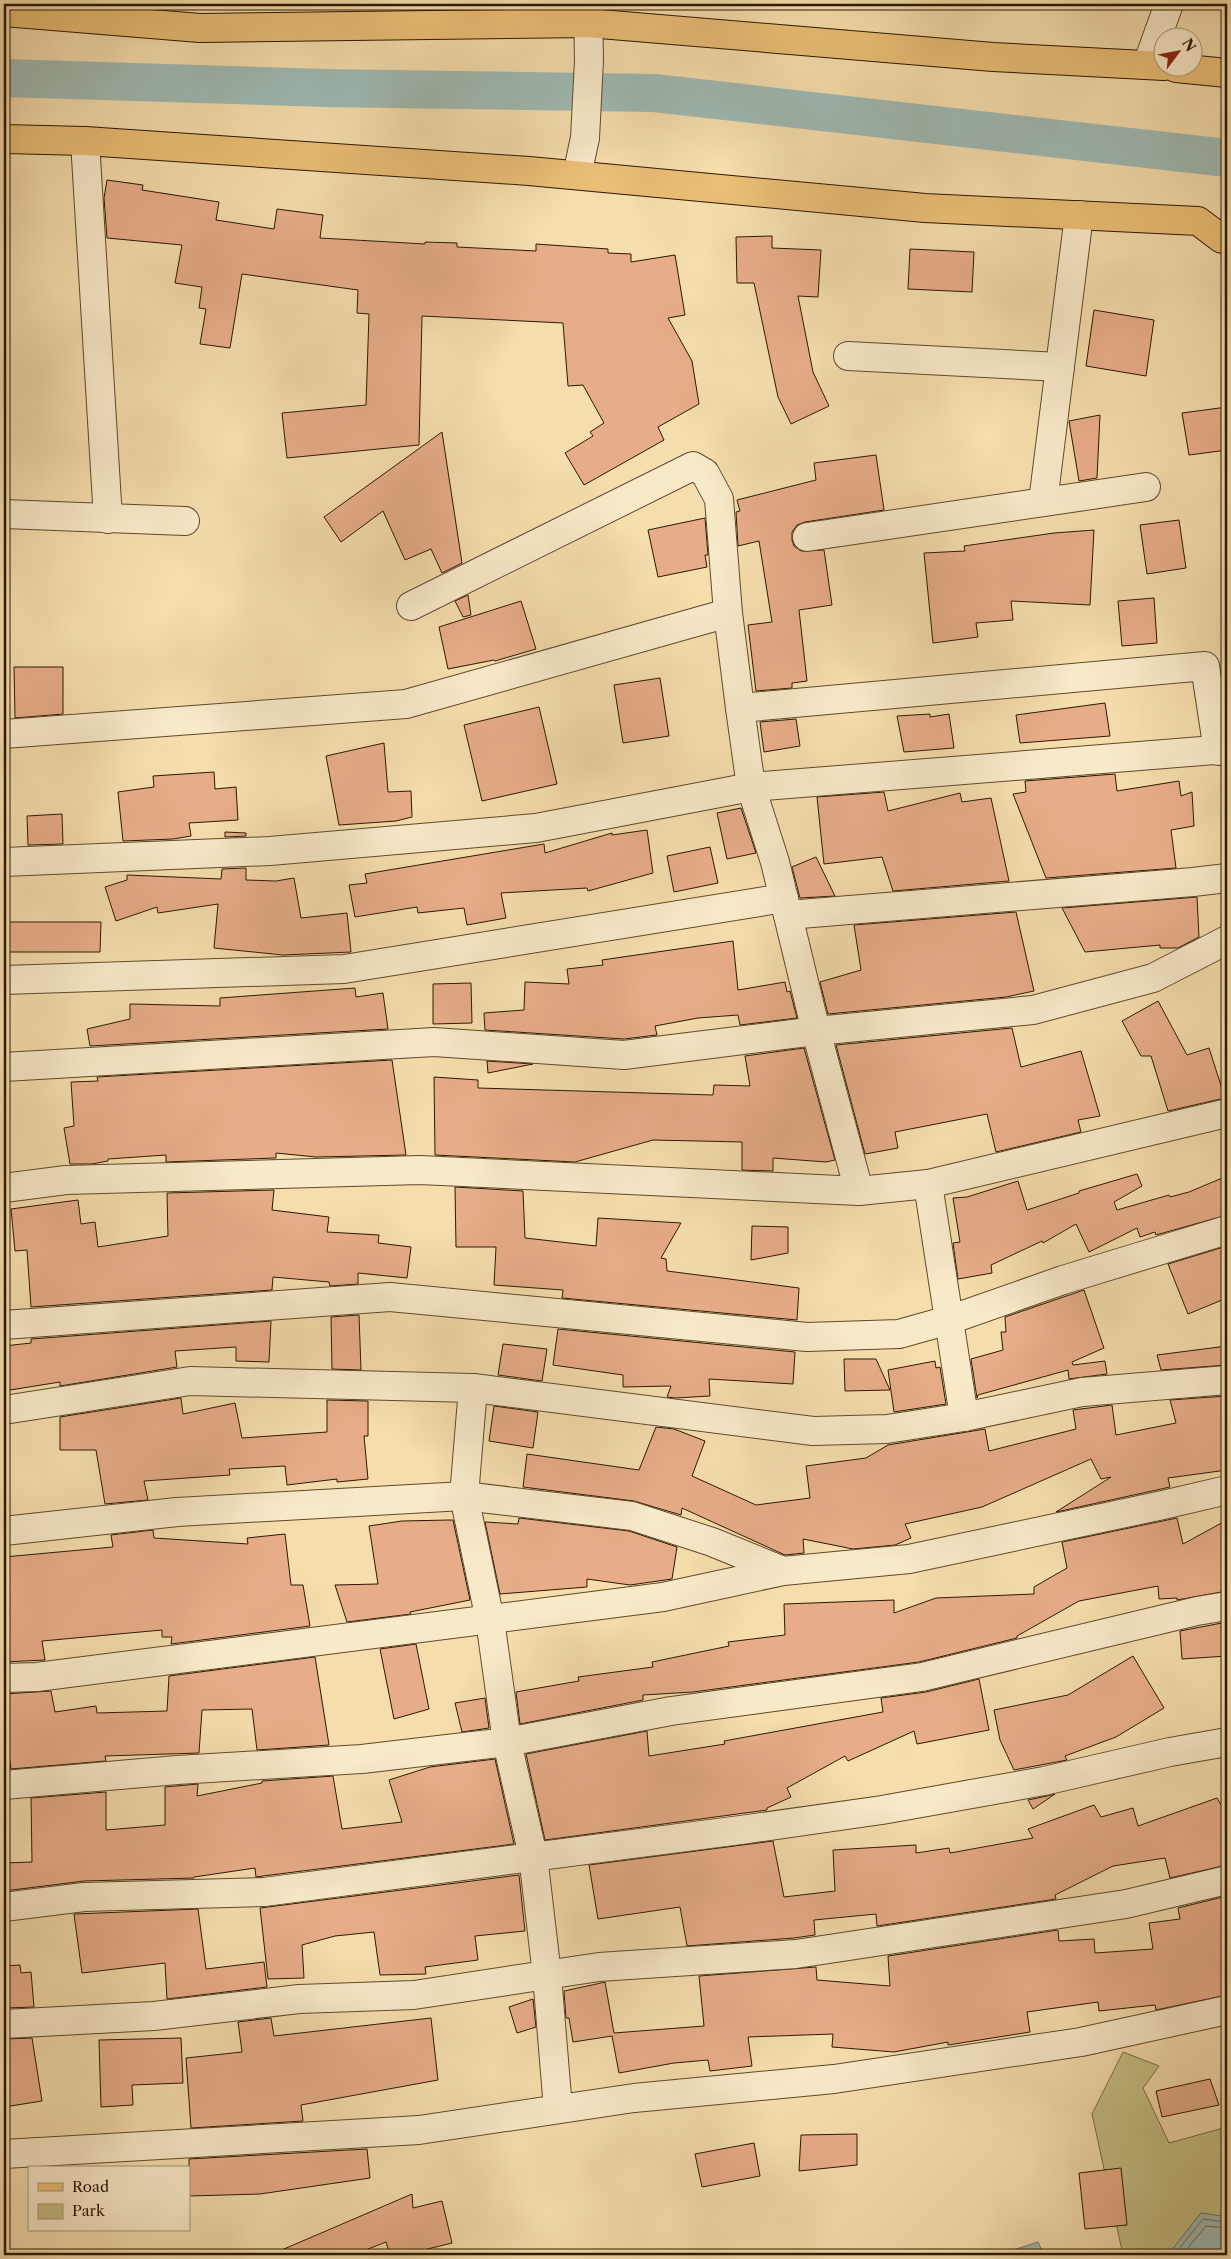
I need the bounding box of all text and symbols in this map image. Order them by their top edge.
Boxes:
north arrow [1154,28,1204,78]
text: N [1178,35,1200,55]
legend [28,2166,190,2232]
text: Road [72,2177,109,2196]
text: Park [72,2201,106,2220]

